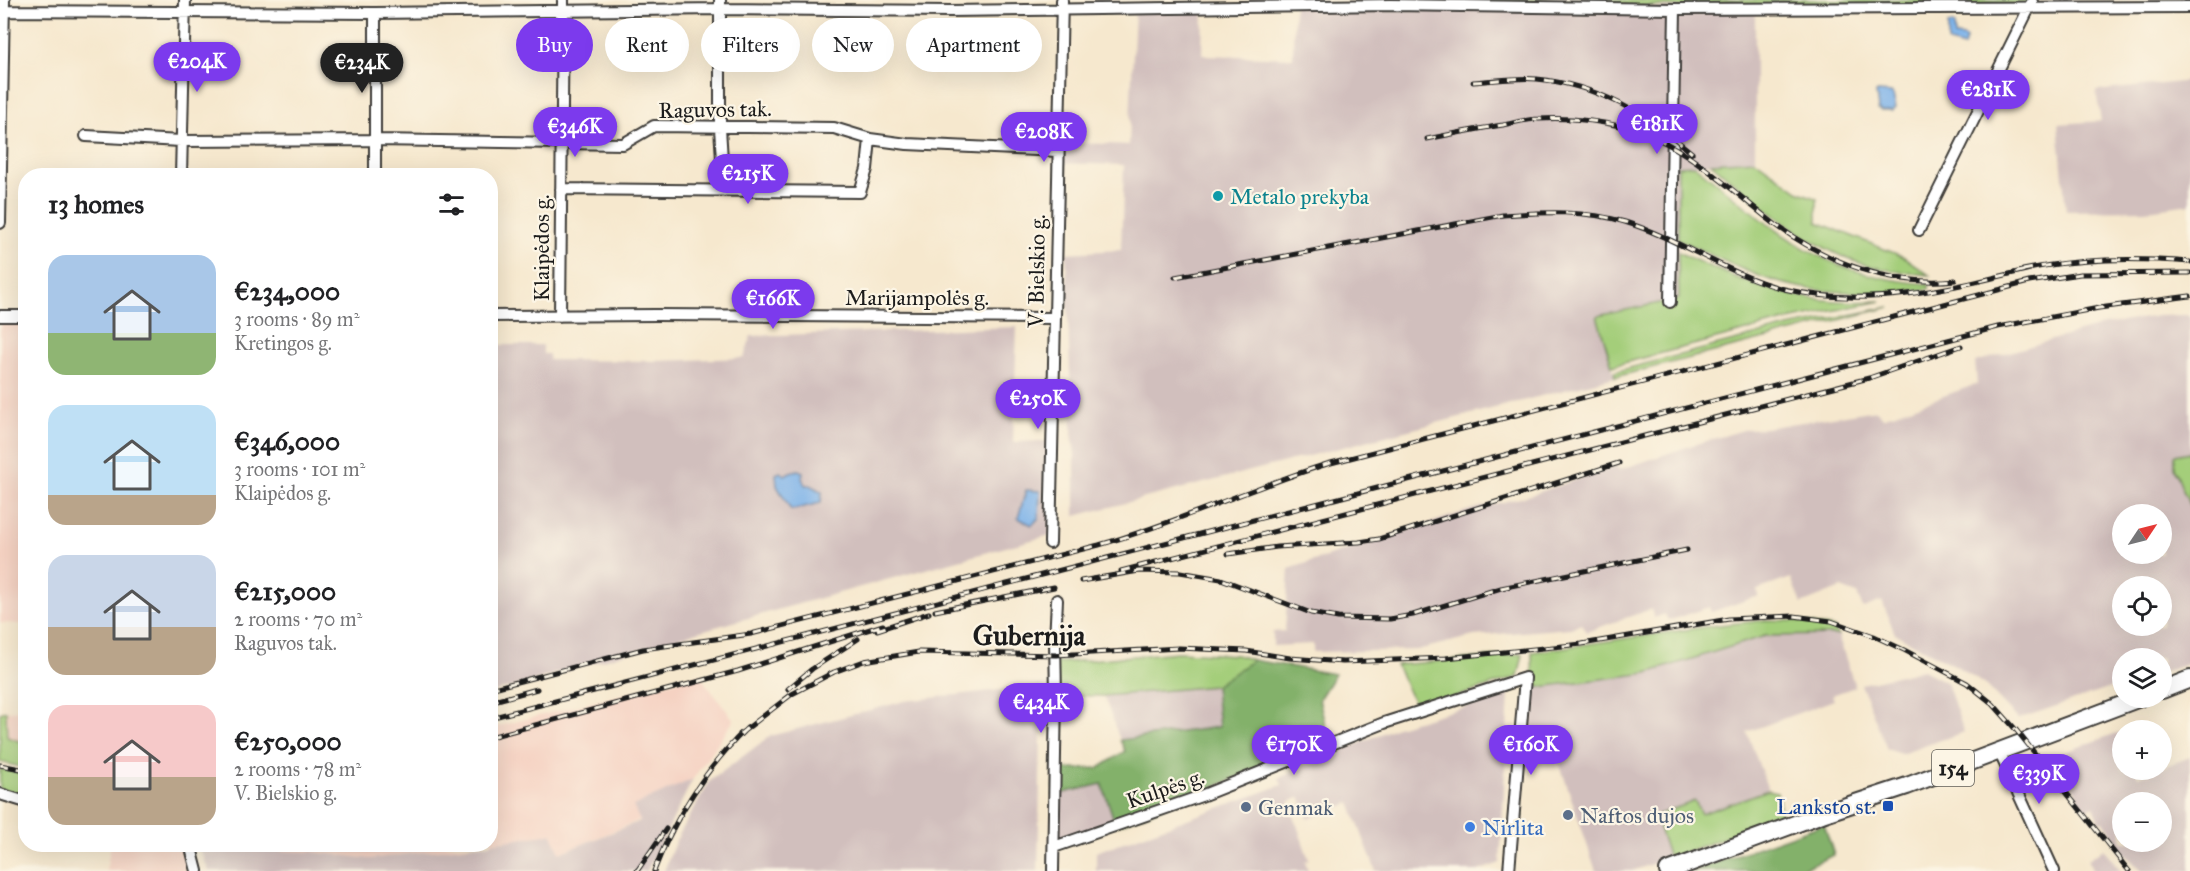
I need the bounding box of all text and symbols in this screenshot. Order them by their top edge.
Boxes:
chip: Buy [516,18,593,72]
chip: Rent [605,18,689,72]
chip: Filters [701,18,800,72]
chip: New [812,18,894,72]
chip: Apartment [906,18,1042,72]
pin: €204K [155,42,239,93]
pin: €234K [320,43,404,94]
text: €204K [168,49,226,73]
text: €234K [334,50,390,74]
pin: €281K [1946,70,2030,121]
text: €281K [1961,77,2015,101]
street label: Raguvos tak. [658,95,772,124]
pin: €181K [1615,104,1699,155]
pin: €346K [533,107,617,158]
text: €181K [1631,111,1683,135]
pin: €208K [1002,112,1086,163]
text: €346K [547,114,603,138]
text: €208K [1015,119,1073,143]
pin: €215K [706,154,790,205]
text: €215K [721,161,775,185]
place label: Metalo prekyba [1230,183,1370,210]
text: 13 homes [48,188,144,220]
icon: filters [435,188,468,221]
marker: Metalo prekyba [1211,189,1225,203]
street label: Klaipėdos g. [528,195,555,301]
street label: V. Bielskio g. [1022,214,1051,329]
text: €234,000 [234,275,340,307]
icon: home [96,279,168,351]
pin: €166K [731,279,815,330]
street label: Marijampolės g. [845,284,989,311]
text: €166K [746,286,800,310]
text: 3 rooms · 89 m² [234,307,359,331]
text: Kretingos g. [234,331,332,355]
pin: €250K [996,379,1080,430]
text: €250K [1010,386,1066,410]
text: €346,000 [234,425,340,457]
icon: home [96,429,168,501]
text: 3 rooms · 101 m² [234,457,365,481]
text: Klaipėdos g. [234,481,331,505]
north arrow [2112,504,2172,564]
map controls [2112,504,2172,852]
text: €215,000 [234,575,336,607]
button: locate [2112,576,2172,636]
icon: home [96,579,168,651]
text: 2 rooms · 70 m² [234,607,362,631]
district label: Gubernija [973,618,1086,653]
text: Raguvos tak. [234,631,337,655]
button: layers [2112,648,2172,708]
pin: €434K [999,683,1083,734]
text: €434K [1013,690,1069,714]
button: + [2112,720,2172,780]
text: €250,000 [234,725,342,757]
pin: €170K [1252,725,1336,776]
pin: €160K [1489,725,1573,776]
icon: home [96,729,168,801]
text: €170K [1266,732,1322,756]
text: €160K [1503,732,1559,756]
road number: 154 [1932,750,1974,786]
pin: €339K [1997,754,2081,805]
text: 2 rooms · 78 m² [234,757,361,781]
text: €339K [2012,761,2066,785]
street label: Kulpės g. [1123,763,1208,814]
text: V. Bielskio g. [234,781,337,805]
button: − [2112,792,2172,852]
place label: Lanksto st. [1776,793,1876,820]
place label: Genmak [1258,794,1334,821]
marker: Lanksto st. [1881,799,1895,813]
marker: Genmak [1239,800,1253,814]
place label: Naftos dujos [1580,802,1694,829]
marker: Naftos dujos [1561,808,1575,822]
place label: Nirlita [1482,814,1544,841]
marker: Nirlita [1463,820,1477,834]

